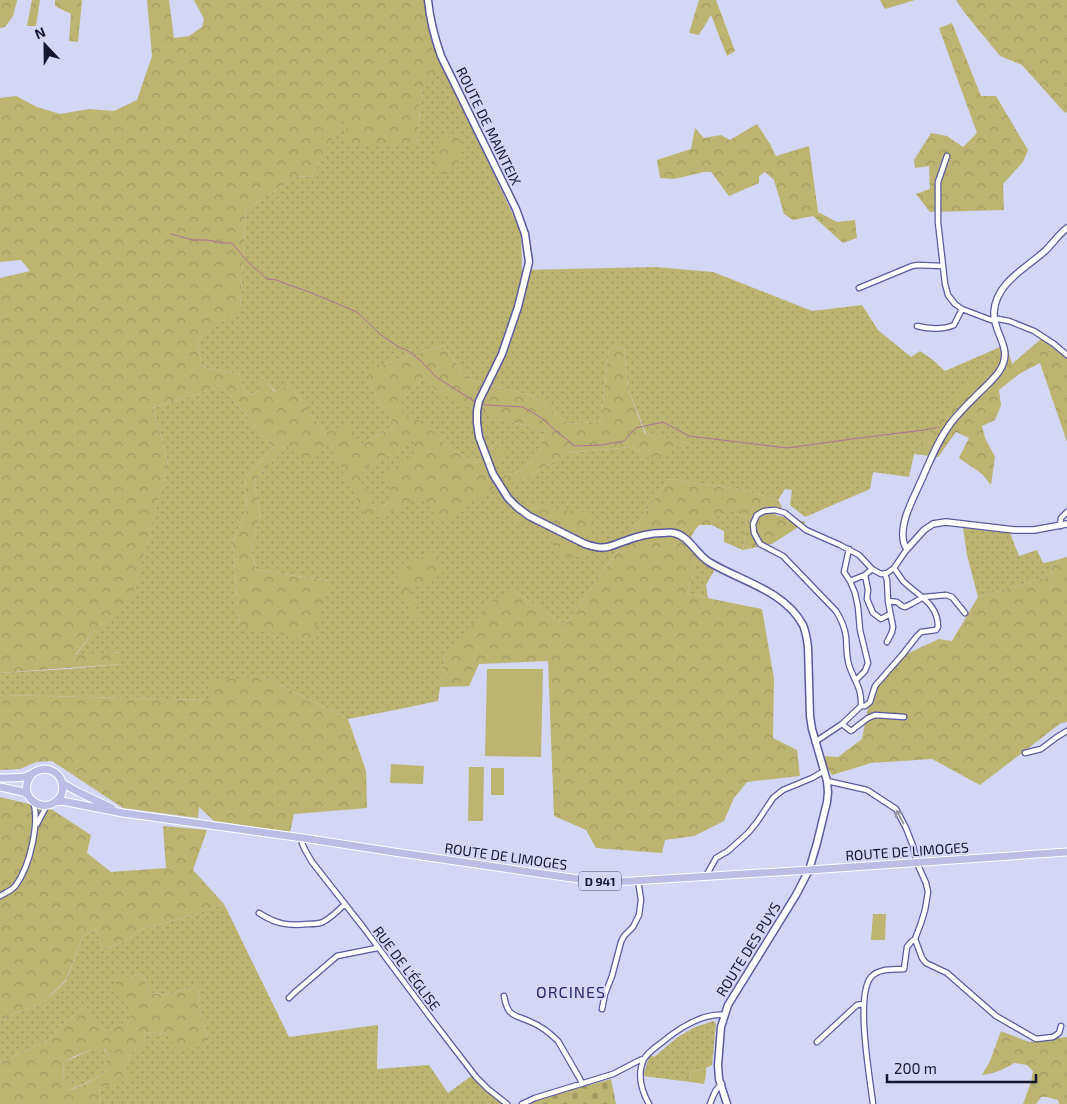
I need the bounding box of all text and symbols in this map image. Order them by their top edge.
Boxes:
north arrow [20,20,70,70]
text: N [32,23,48,42]
street label: ROUTE DE MAINTEIX [453,64,525,188]
one-way arrow [895,810,905,825]
street label: ROUTE DE LIMOGES [845,838,969,864]
street label: ROUTE DE LIMOGES [444,839,569,873]
road number: D 941 [579,871,621,890]
street label: ROUTE DES PUYS [712,899,784,999]
street label: RUE DE L'ÉGLISE [370,922,444,1014]
district label: ORCINES [536,982,606,1001]
scale bar [887,1052,1036,1084]
text: 200 m [894,1059,937,1077]

